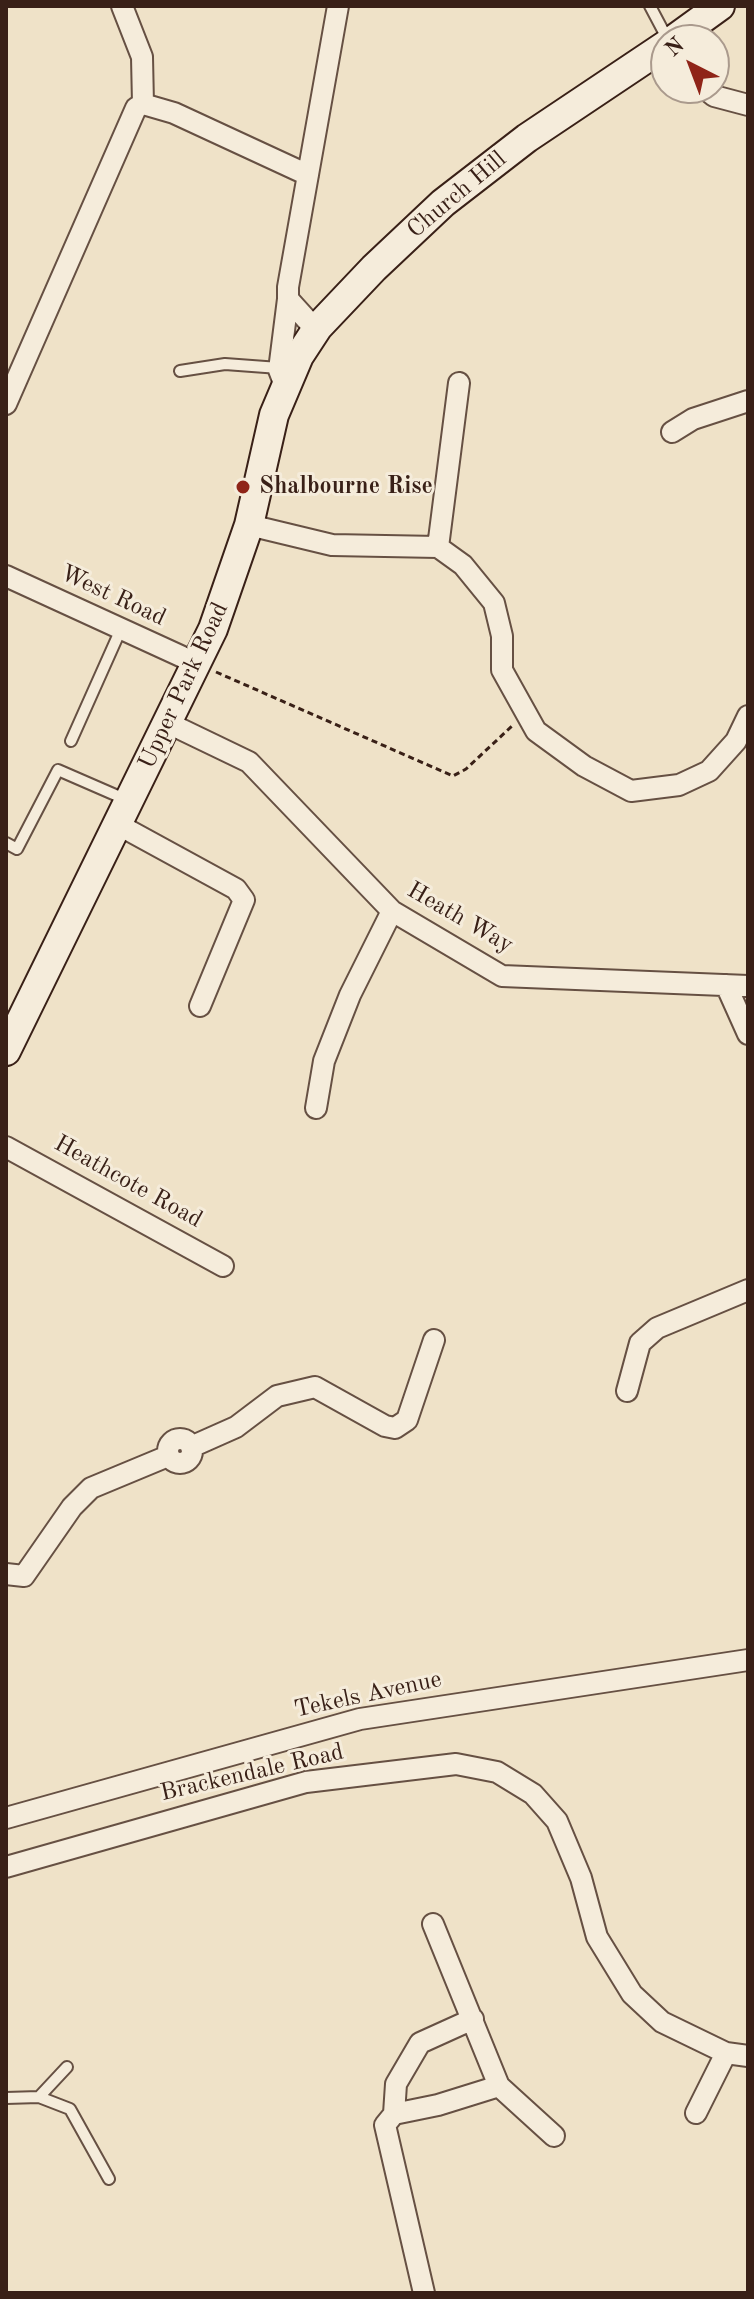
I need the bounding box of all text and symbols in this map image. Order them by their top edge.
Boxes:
north arrow [650,24,730,104]
text: N [662,34,689,61]
street label: Church Hill [402,145,512,245]
place label: Shalbourne Rise [259,473,433,501]
marker: Shalbourne Rise [234,478,252,496]
street label: West Road [56,559,170,633]
street label: Upper Park Road [133,598,235,774]
street label: Heath Way [402,876,518,960]
street label: Heathcote Road [49,1129,207,1235]
street label: Tekels Avenue [292,1665,444,1725]
street label: Brackendale Road [158,1738,346,1808]

